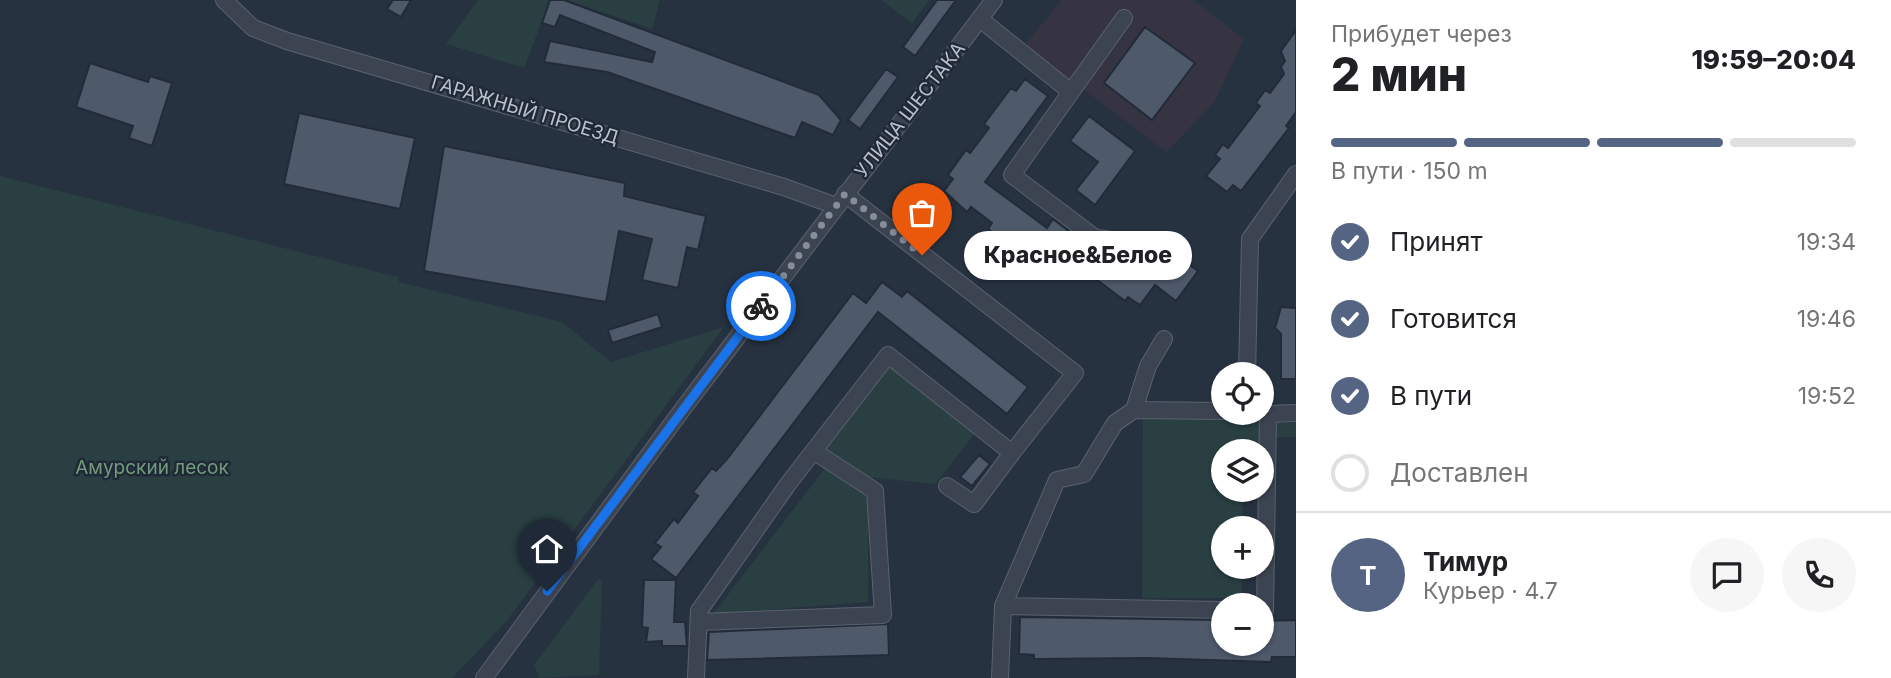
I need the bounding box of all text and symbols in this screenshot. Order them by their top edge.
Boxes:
text: Прибудет через [1331,20,1512,48]
street label: УЛИЦА ШЕСТАКА [850,38,970,182]
text: 19:59–20:04 [1691,44,1856,75]
text: 2 мин [1331,46,1467,102]
street label: ГАРАЖНЫЙ ПРОЕЗД [429,70,622,149]
text: В пути · 150 m [1331,157,1488,185]
pin [892,183,952,255]
icon: bag [903,194,941,232]
icon: check [1331,223,1369,261]
text: Принят [1390,226,1483,257]
text: 19:34 [1797,228,1856,256]
callout: Красное&Белое [964,230,1192,280]
text: Красное&Белое [984,241,1172,269]
courier [726,271,796,341]
icon: bike [742,287,780,325]
icon: check [1331,300,1369,338]
text: Готовится [1390,303,1517,334]
text: 19:46 [1797,305,1856,333]
map controls [1211,362,1274,656]
button: locate [1211,362,1274,425]
icon: check [1331,377,1369,415]
text: В пути [1390,380,1472,411]
text: 19:52 [1798,382,1856,410]
button: layers [1211,439,1274,502]
park label: Амурский лесок [75,456,229,479]
text: Доставлен [1390,457,1529,488]
button: + [1211,516,1274,579]
pin [517,519,577,591]
icon: home [528,530,566,568]
button: chat [1690,538,1764,612]
button: phone [1782,538,1856,612]
text: Тимур [1423,546,1508,577]
text: Т [1359,560,1377,591]
text: Курьер · 4.7 [1423,577,1558,605]
button: − [1211,593,1274,656]

